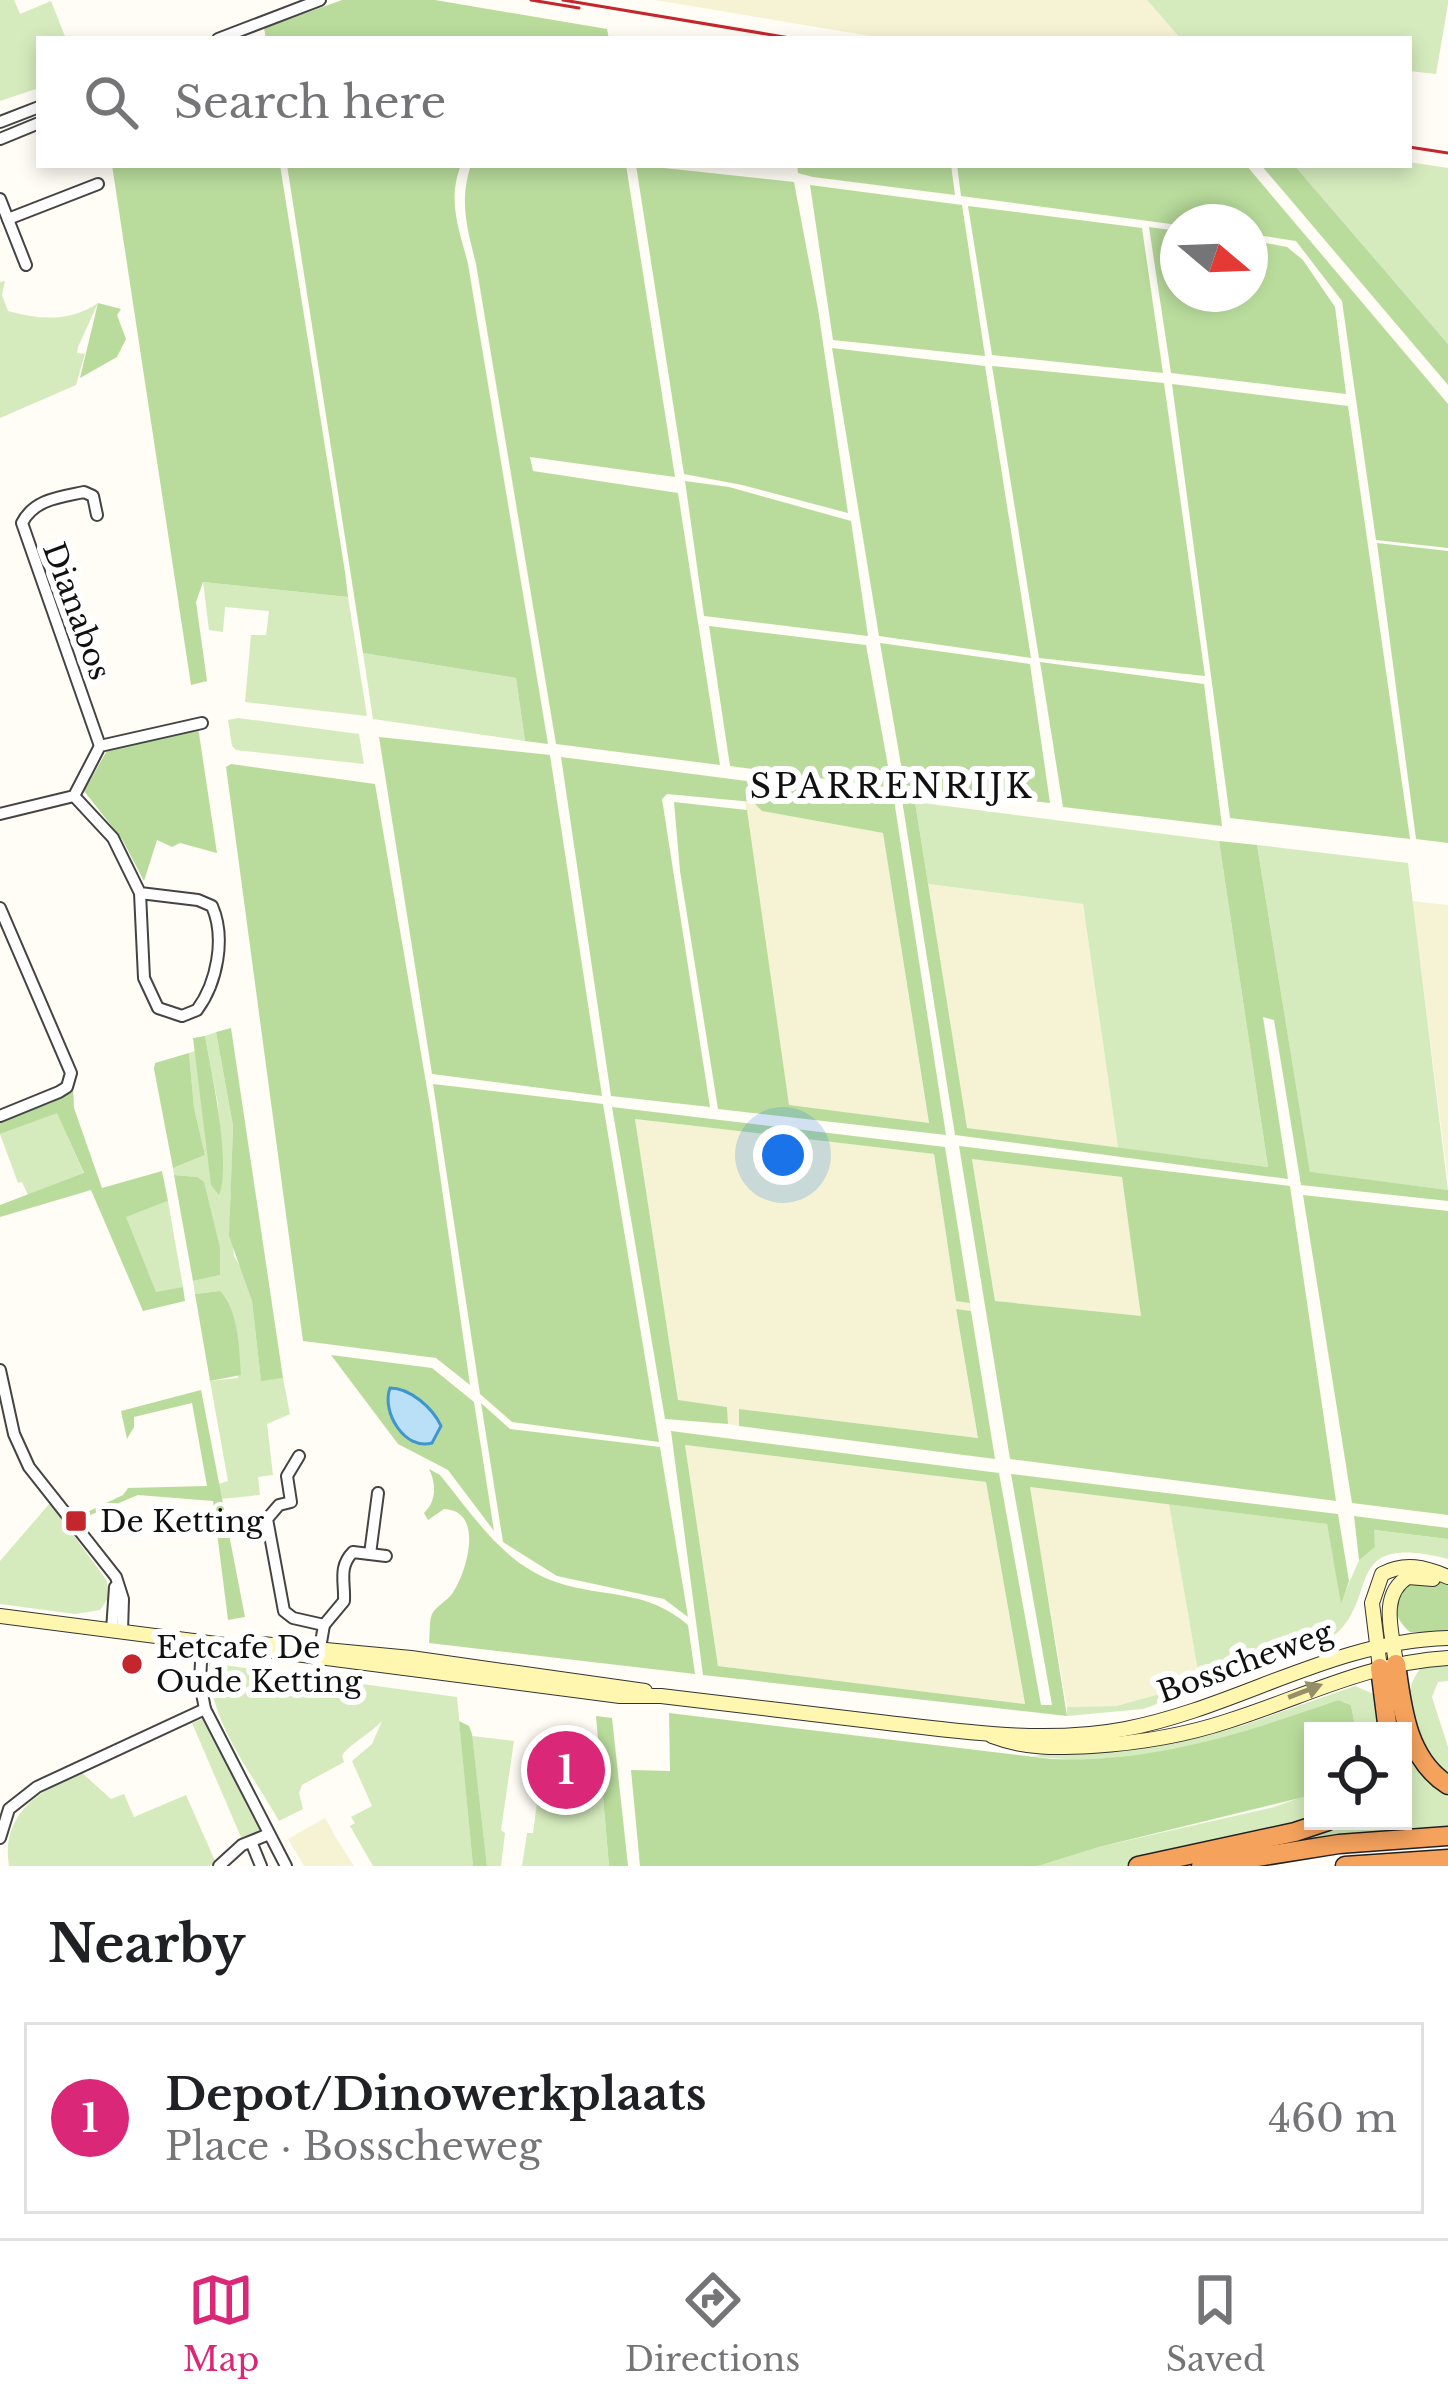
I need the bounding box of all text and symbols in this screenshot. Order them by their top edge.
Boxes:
search box [36,36,1412,168]
icon: search [78,69,144,135]
text: Search here [174,74,446,130]
north arrow [1160,204,1268,312]
street label: Dianabos [35,537,119,685]
district label: SPARRENRIJK [750,766,1034,807]
your location [753,1125,813,1185]
place label: De Ketting [100,1503,265,1540]
marker: De Ketting [63,1508,89,1534]
street label: Bosscheweg [1152,1613,1339,1711]
place label: Eetcafe De Oude Ketting [156,1629,363,1700]
marker: Eetcafe De Oude Ketting [119,1651,145,1677]
one-way arrow [1288,1681,1324,1700]
map controls [1304,1722,1412,1830]
button: locate [1304,1722,1412,1830]
pin: 1 [527,1725,605,1815]
text: Nearby [48,1913,245,1976]
text: Depot/Dinowerkplaats [165,2066,706,2122]
text: 1 [81,2094,99,2143]
text: 460 m [1268,2094,1397,2143]
text: Place · Bosscheweg [165,2122,542,2171]
tab: Map [183,2267,259,2380]
tab: Directions [625,2267,800,2380]
tab: Saved [1166,2267,1265,2380]

